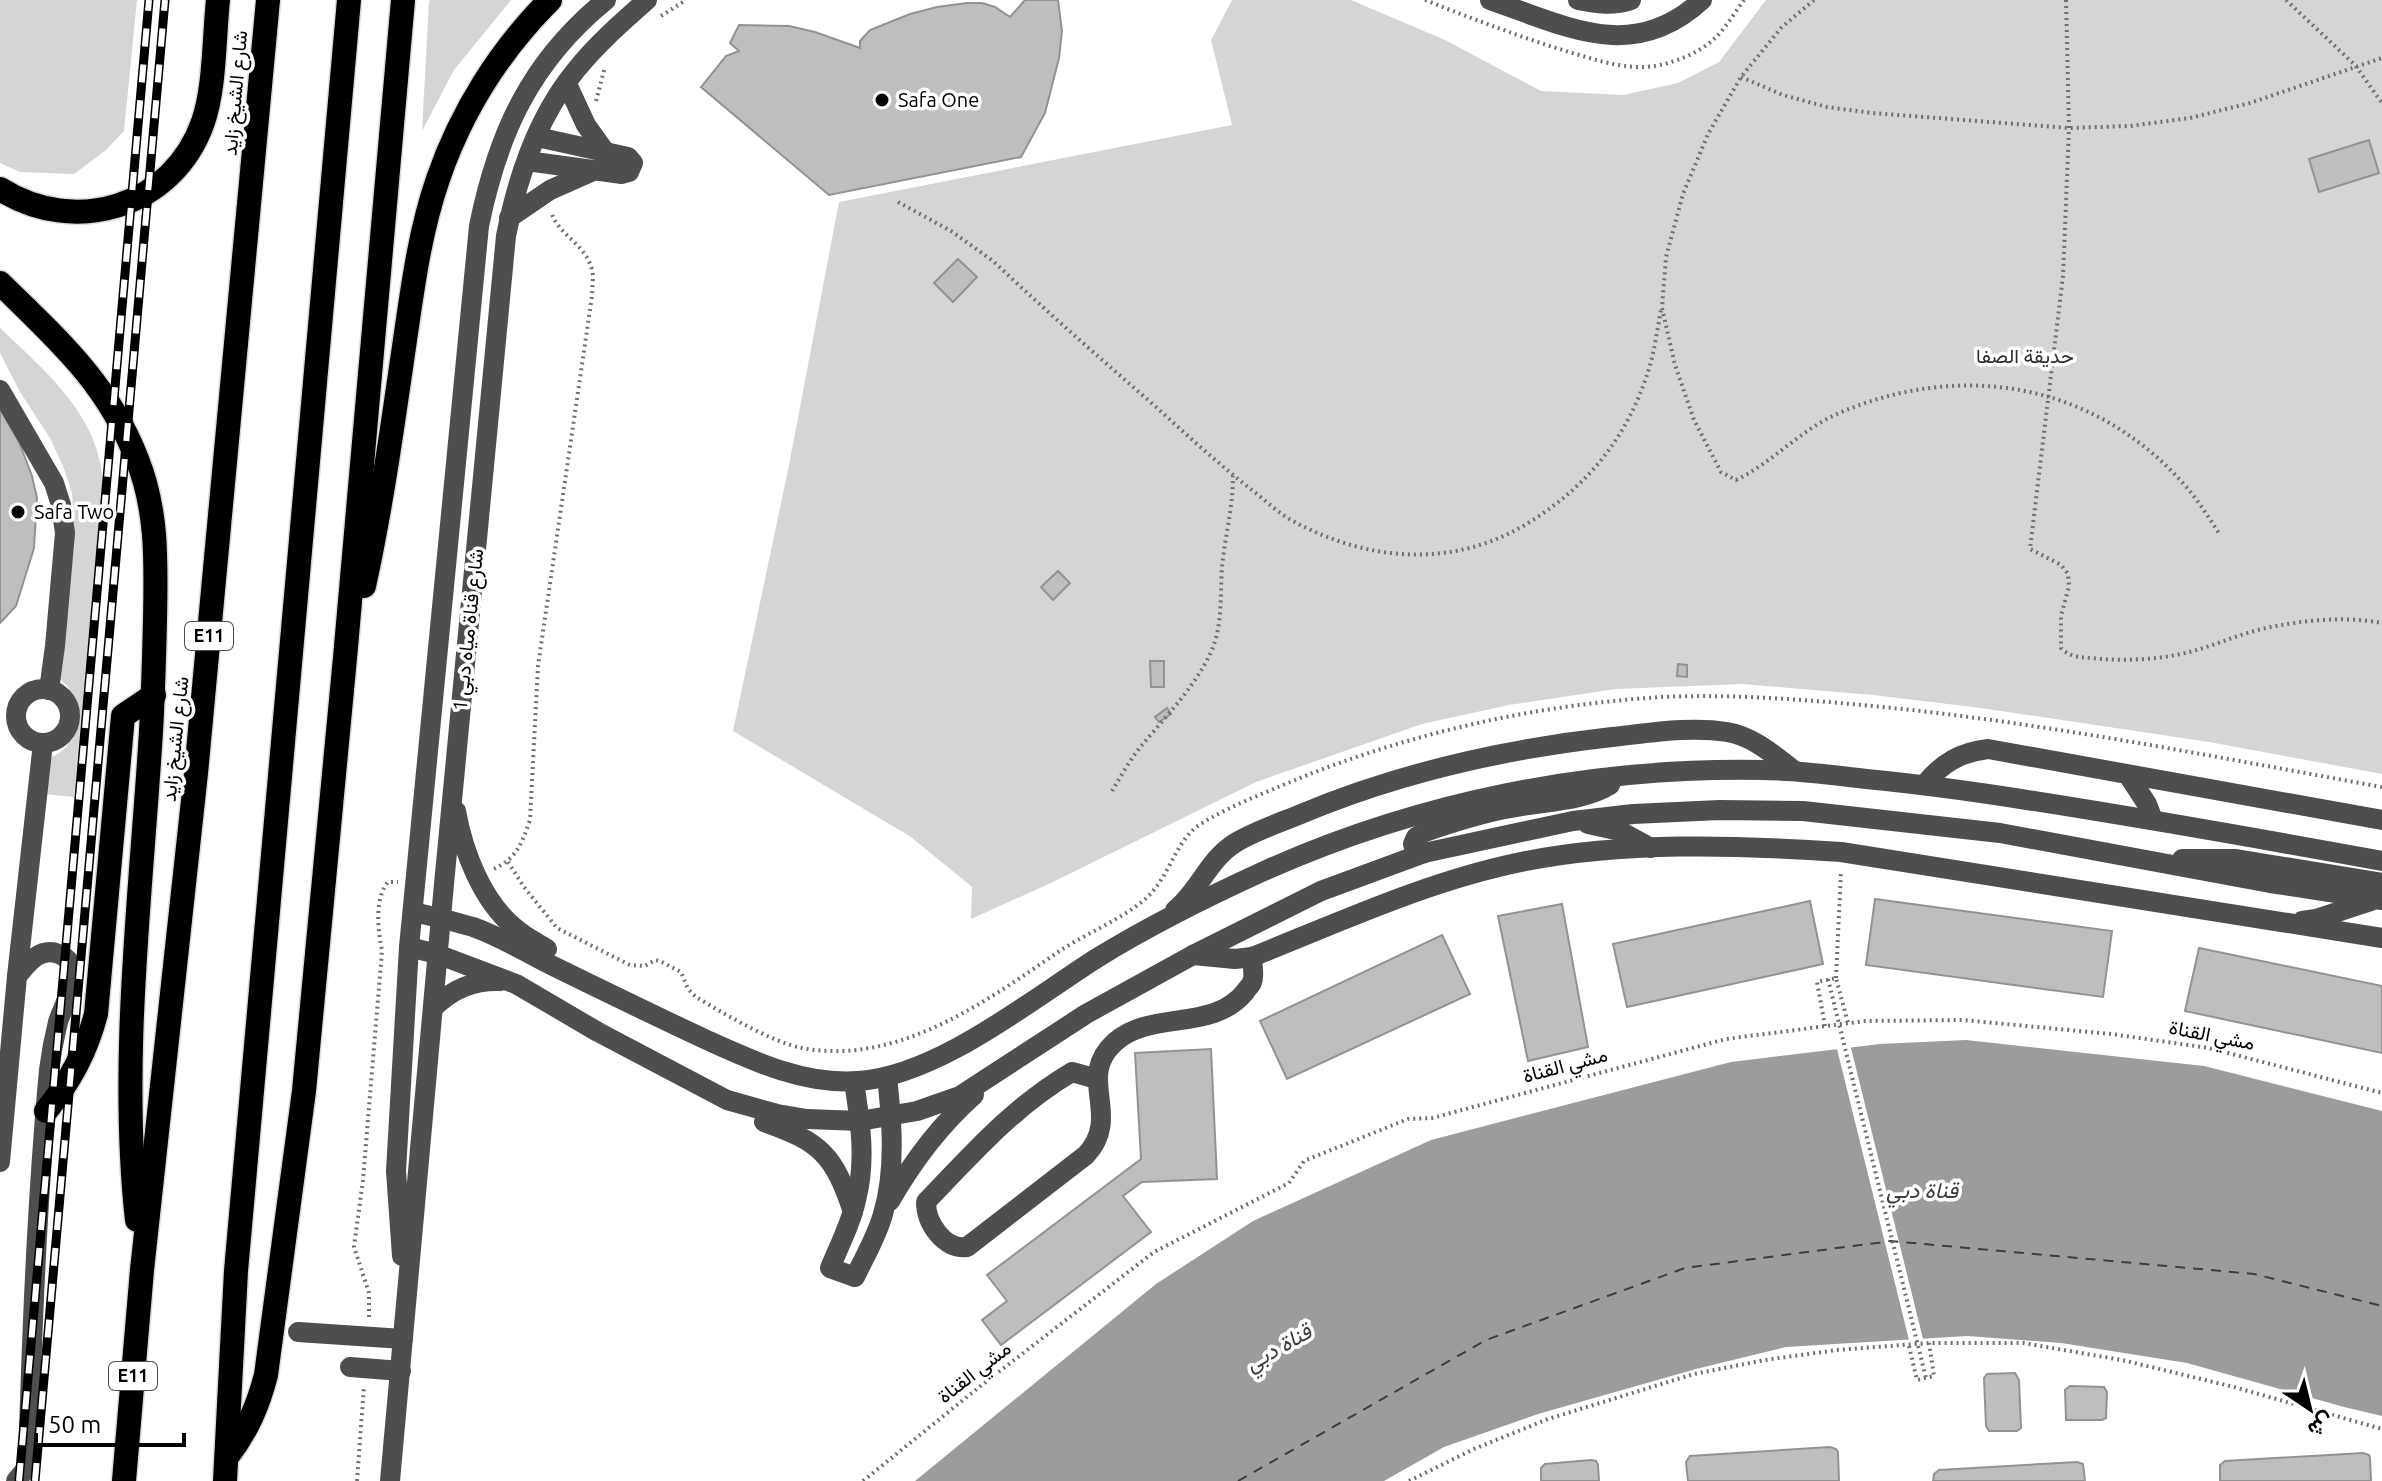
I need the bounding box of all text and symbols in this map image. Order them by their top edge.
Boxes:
street label: شارع الشيخ زايد [218,29,254,157]
place label: Safa One [898,88,979,111]
marker: Safa One [873,91,891,109]
park label: حديقة الصفا [1976,344,2074,368]
place label: Safa Two [34,500,114,523]
marker: Safa Two [9,503,27,521]
street label: شارع قناة مياه دبي 1 [448,548,493,713]
road number: E11 [185,622,233,650]
street label: شارع الشيخ زايد [156,675,195,803]
street label: مشي القناة [2166,1015,2257,1060]
street label: مشي القناة [1520,1042,1611,1093]
water label: قناة دبي [1886,1177,1960,1208]
water label: قناة دبي [1240,1317,1320,1381]
street label: مشي القناة [932,1336,1019,1412]
road number: E11 [109,1362,157,1390]
north arrow [2270,1369,2350,1449]
scale bar [36,1397,184,1447]
text: ش [2303,1406,2340,1444]
text: 50 m [48,1411,101,1438]

